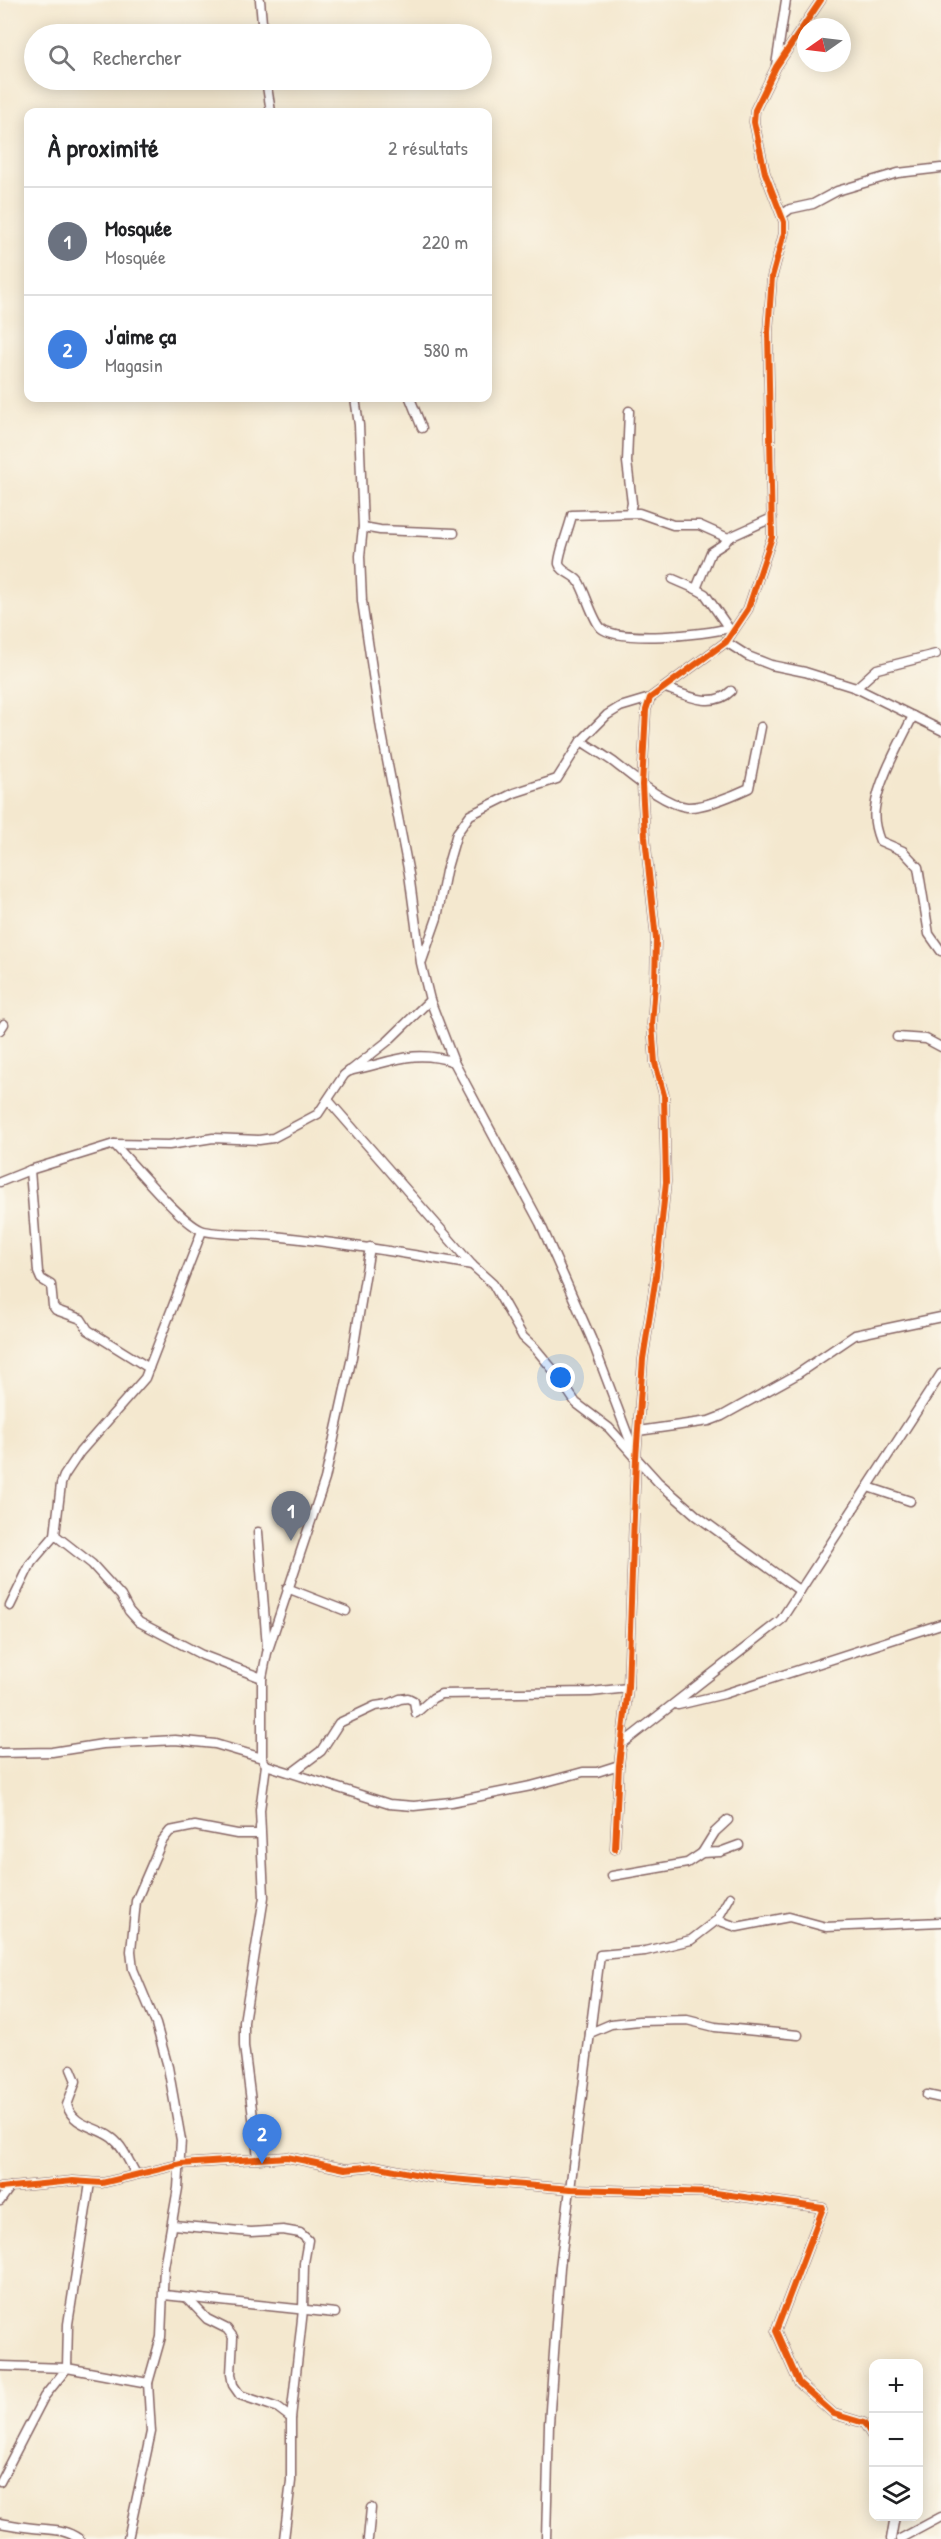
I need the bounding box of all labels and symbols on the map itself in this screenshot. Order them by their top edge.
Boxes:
north arrow [797,18,851,72]
your location [546,1363,575,1392]
pin: 1 [272,1492,310,1541]
pin: 2 [242,2114,282,2164]

